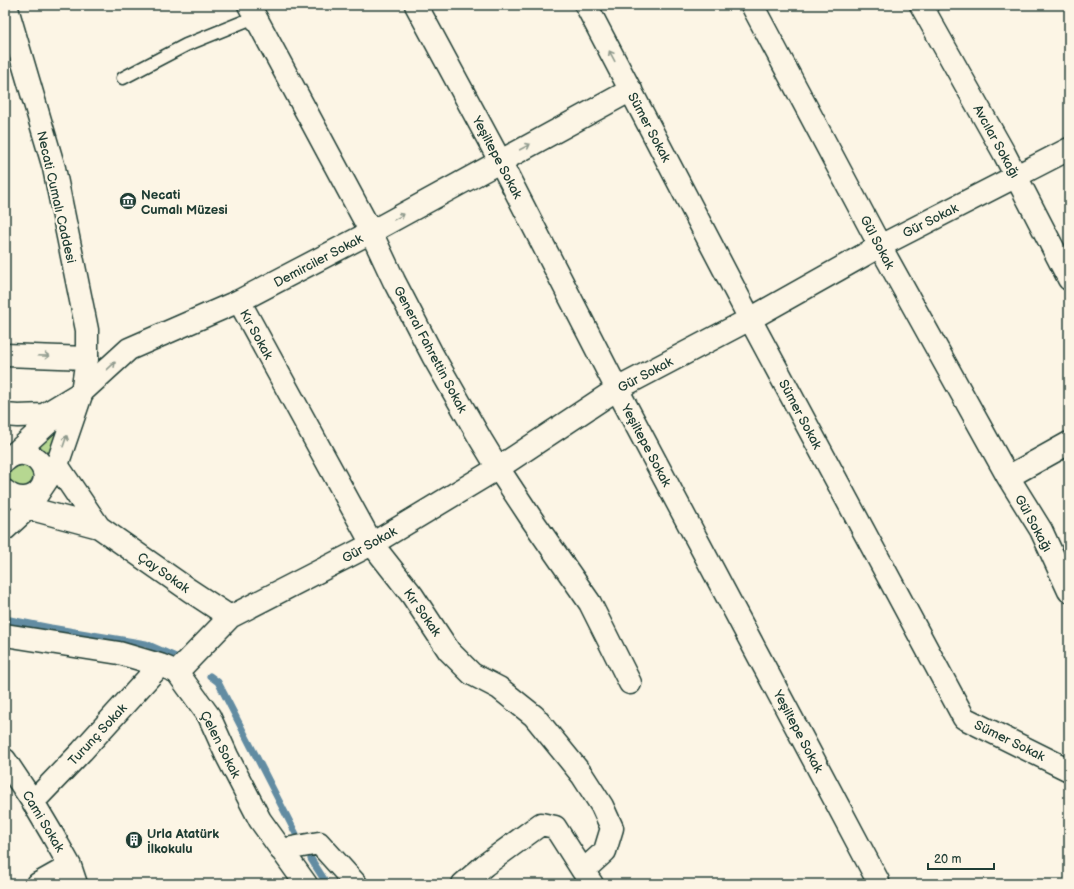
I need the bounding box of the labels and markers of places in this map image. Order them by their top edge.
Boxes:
place label: Necati Cumalı Müzesi [141,187,228,218]
museum icon: Necati Cumalı Müzesi [118,191,138,211]
place label: Urla Atatürk İlkokulu [147,826,219,857]
building icon: Urla Atatürk İlkokulu [124,830,144,850]

